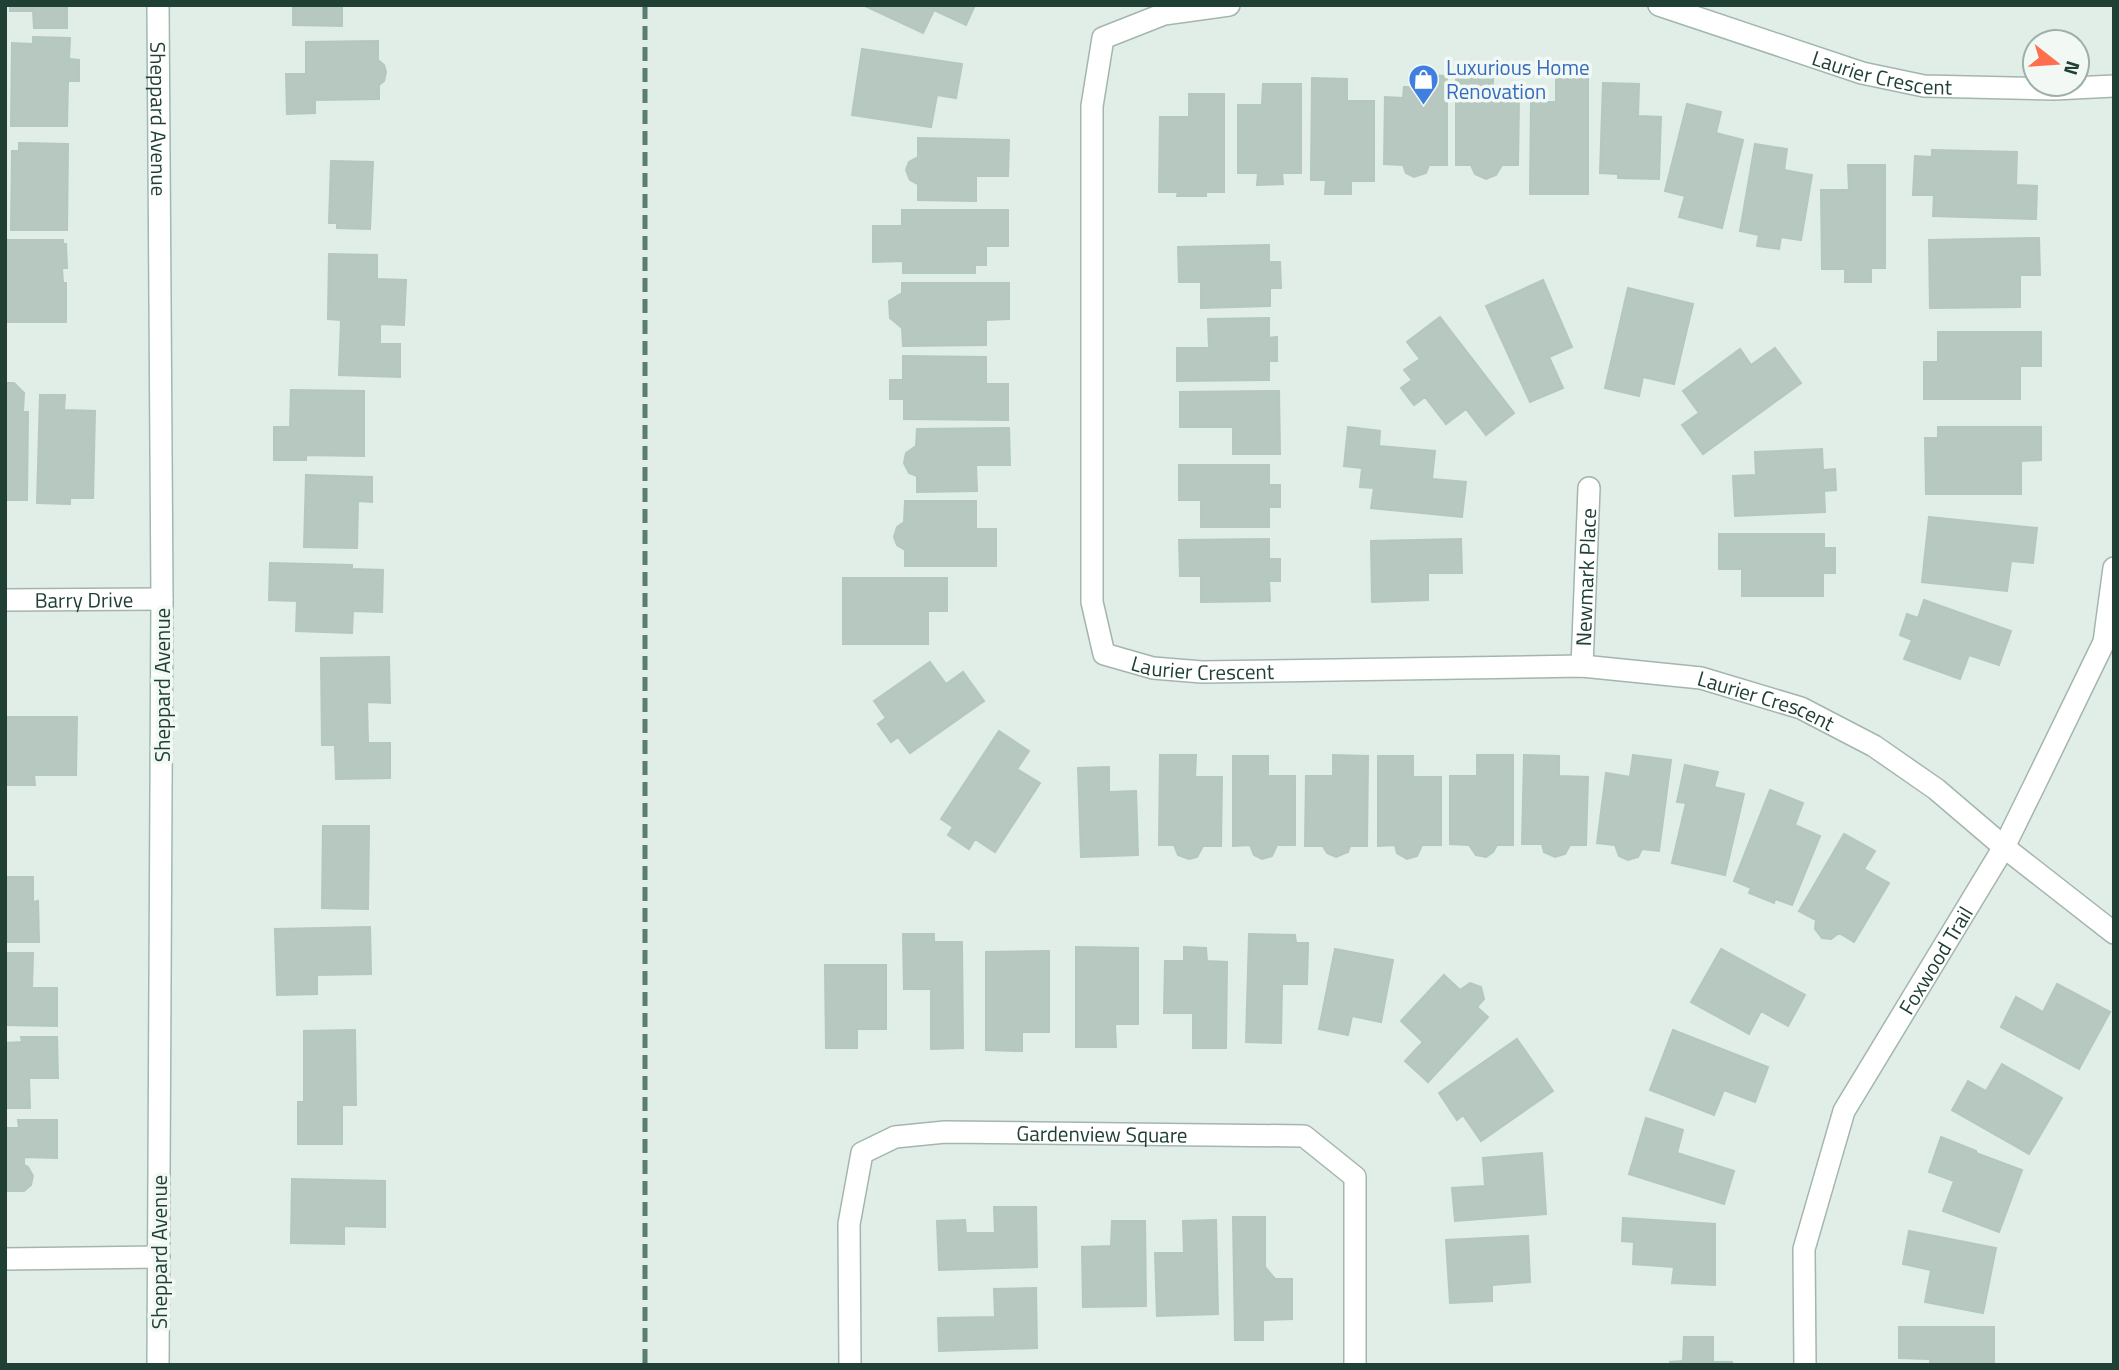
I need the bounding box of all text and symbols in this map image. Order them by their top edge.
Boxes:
north arrow [2021,28,2091,98]
street label: Laurier Crescent [1808,41,1953,103]
street label: Sheppard Avenue [142,42,175,196]
place label: Luxurious Home Renovation [1446,51,1590,107]
text: N [2057,58,2089,79]
shop icon: Luxurious Home Renovation [1406,62,1440,106]
street label: Newmark Place [1567,507,1604,647]
street label: Barry Drive [35,583,133,616]
street label: Sheppard Avenue [146,608,178,762]
street label: Laurier Crescent [1127,647,1275,688]
street label: Laurier Crescent [1694,662,1841,739]
street label: Foxwood Trail [1890,900,1981,1020]
street label: Gardenview Square [1016,1117,1188,1151]
street label: Sheppard Avenue [143,1175,175,1329]

